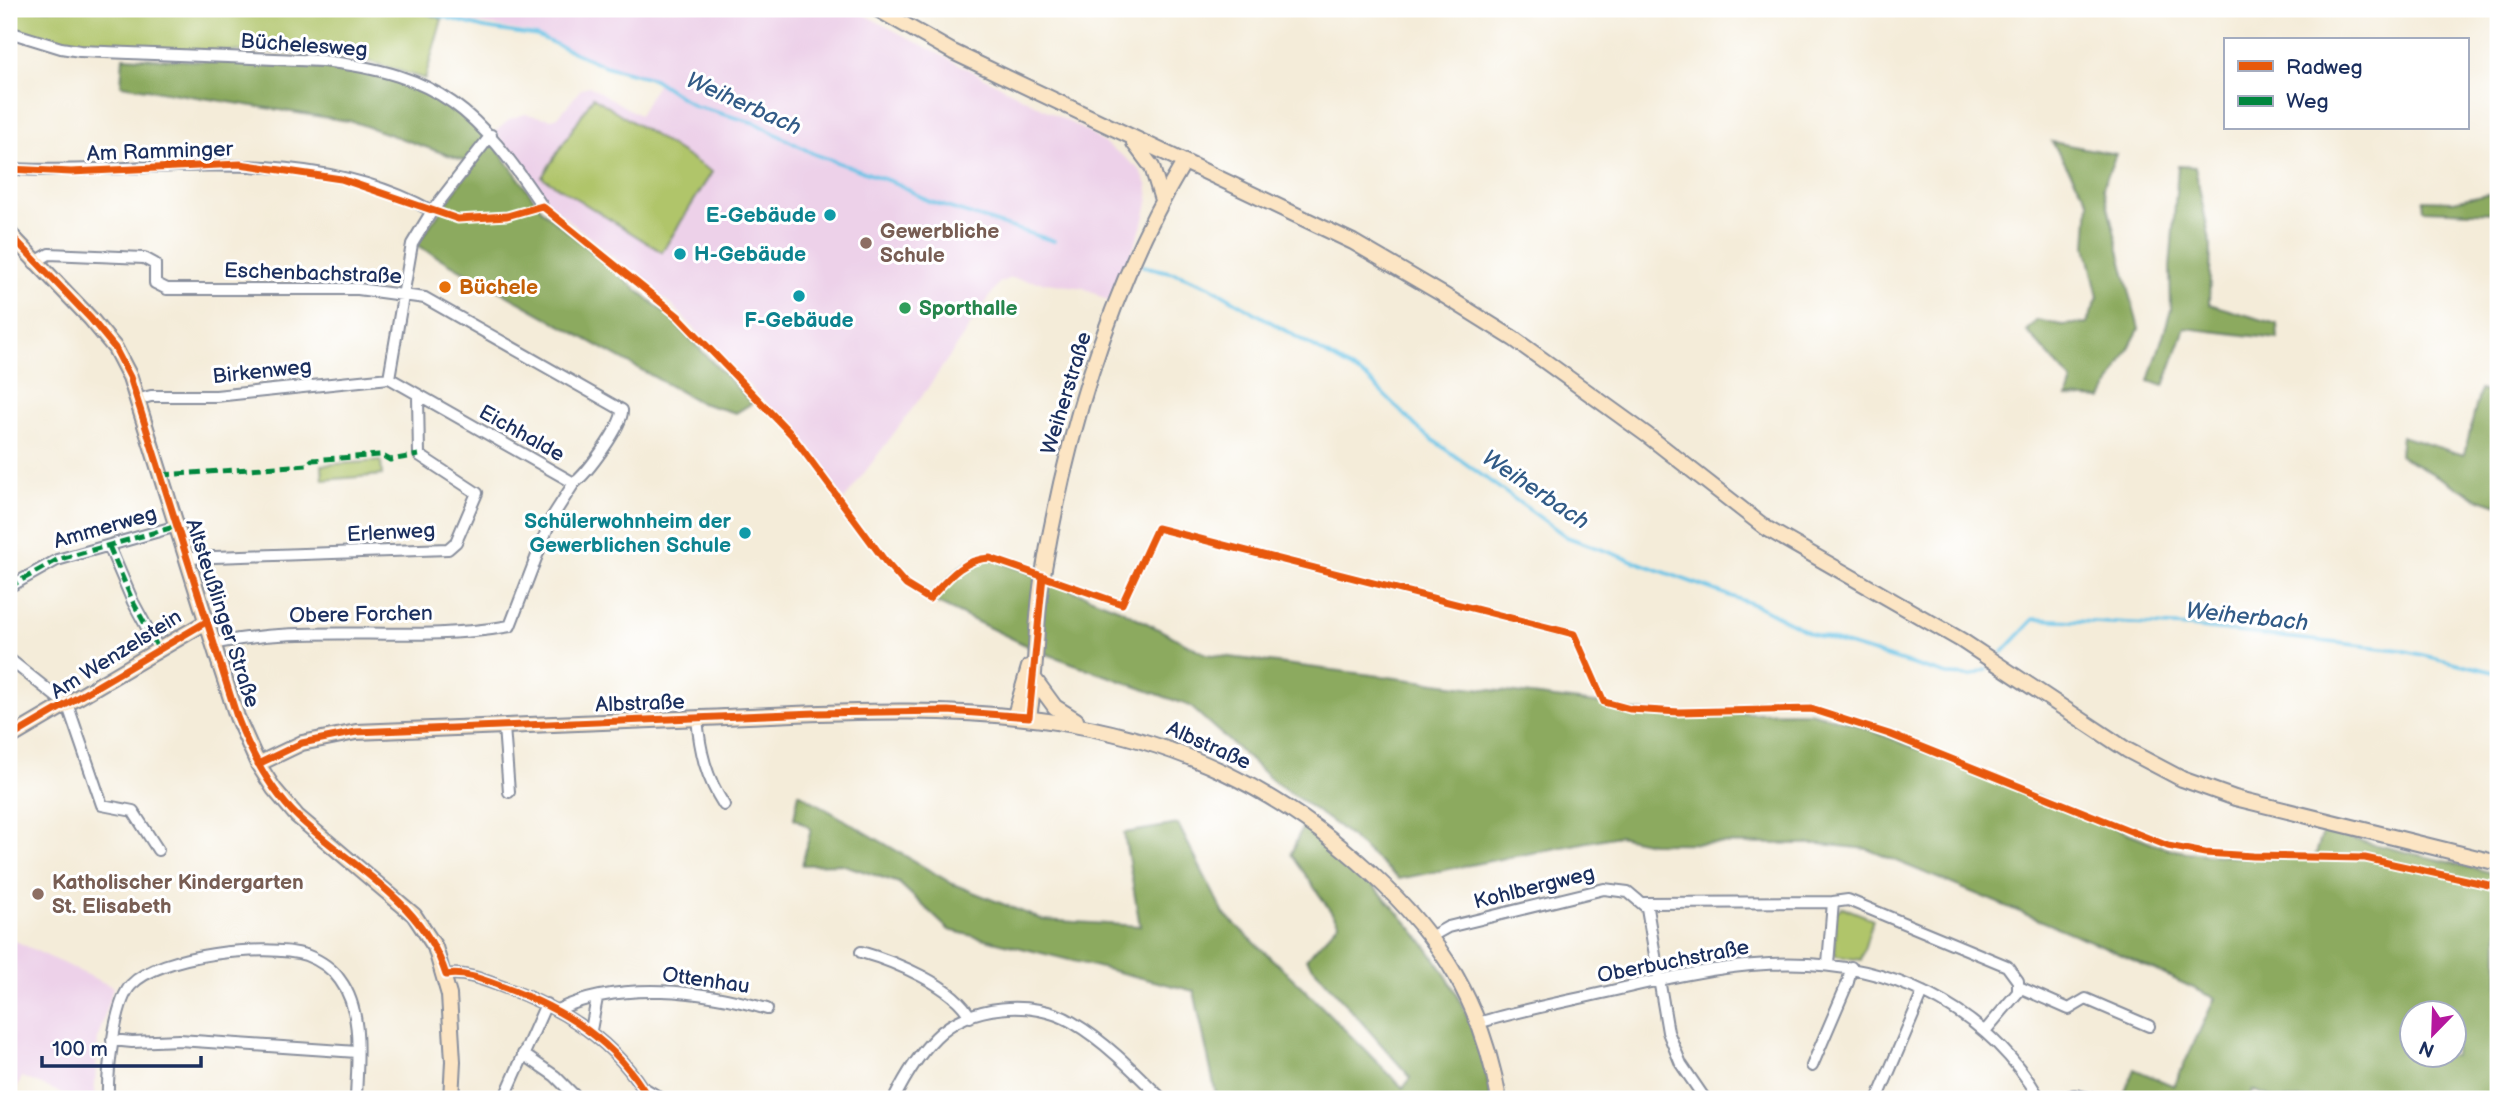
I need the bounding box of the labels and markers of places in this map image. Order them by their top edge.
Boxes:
place label: E-Gebäude [706,203,816,228]
marker: E-Gebäude [822,207,838,223]
place label: Gewerbliche Schule [880,219,999,268]
marker: Gewerbliche Schule [858,235,874,251]
place label: H-Gebäude [694,242,806,267]
marker: H-Gebäude [672,246,688,262]
place label: Büchele [459,275,538,300]
marker: Büchele [437,279,453,295]
marker: F-Gebäude [791,288,807,304]
place label: Sporthalle [919,296,1018,321]
marker: Sporthalle [897,300,913,316]
place label: F-Gebäude [744,308,854,333]
place label: Schülerwohnheim der Gewerblichen Schule [524,509,732,558]
marker: Schülerwohnheim der Gewerblichen Schule [737,525,753,541]
place label: Katholischer Kindergarten St. Elisabeth [52,870,304,919]
marker: Katholischer Kindergarten St. Elisabeth [30,886,46,902]

